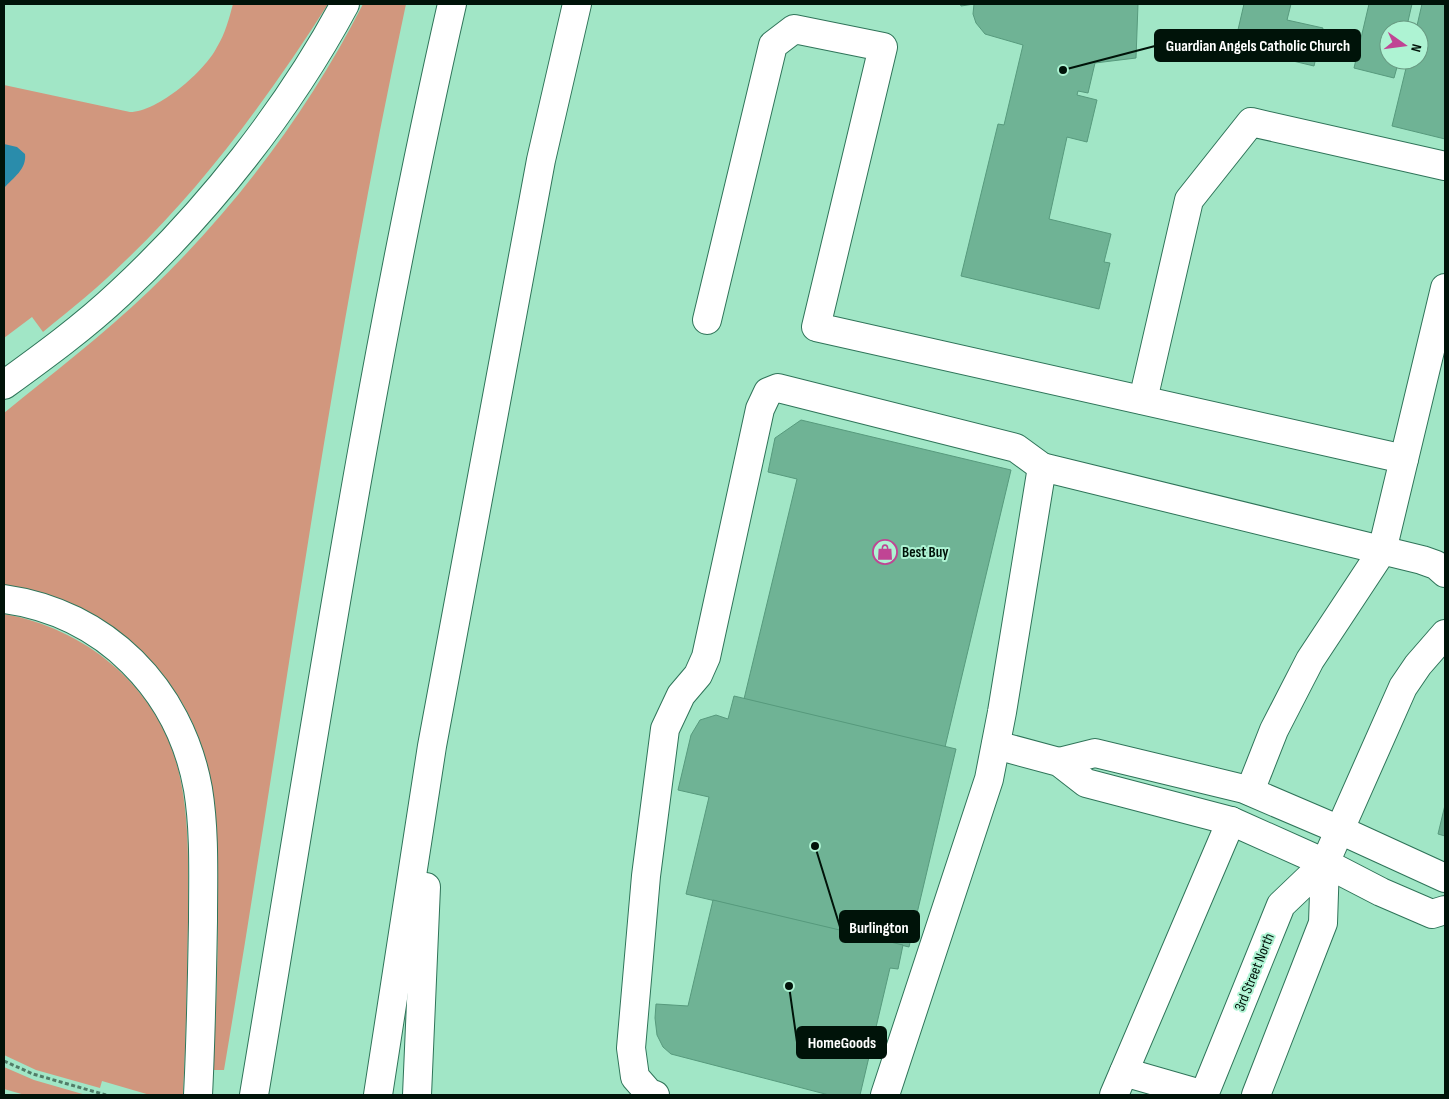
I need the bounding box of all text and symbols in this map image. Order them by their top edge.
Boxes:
north arrow [1379,20,1429,70]
callout: Guardian Angels Catholic Church [1155,30,1360,61]
text: Guardian Angels Catholic Church [1166,37,1350,56]
text: N [1407,42,1425,54]
shop icon: Best Buy [872,539,898,565]
place label: Best Buy [902,543,949,562]
callout: Burlington [840,911,919,942]
text: Burlington [849,919,909,938]
street label: 3rd Street North [1230,930,1279,1014]
callout: HomeGoods [797,1027,886,1058]
text: HomeGoods [808,1034,876,1053]

